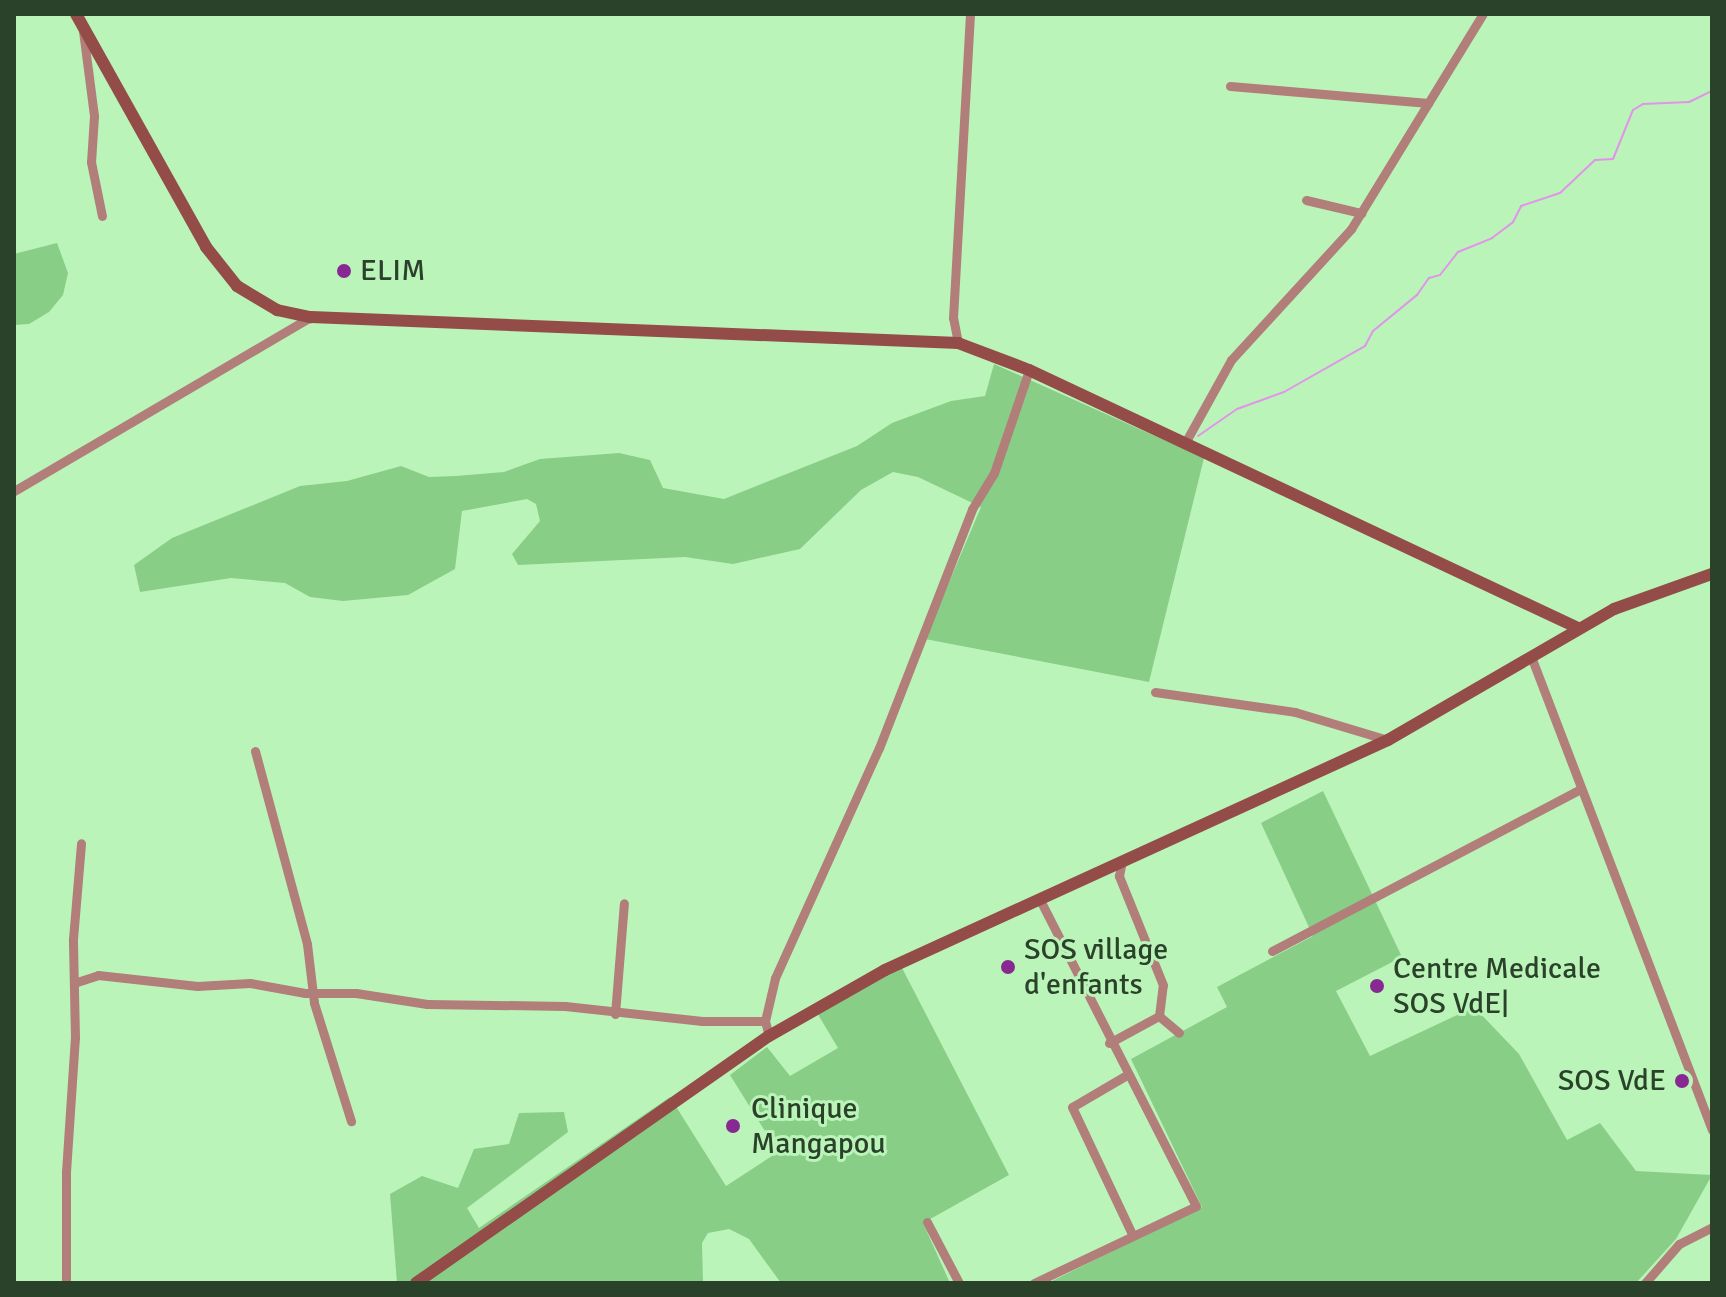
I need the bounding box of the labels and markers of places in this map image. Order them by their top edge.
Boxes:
place label: ELIM [360,253,425,289]
marker: ELIM [335,262,353,280]
place label: SOS village d'enfants [1024,932,1168,1002]
place label: Centre Medicale SOS VdE| [1393,951,1601,1022]
marker: SOS village d'enfants [999,958,1017,976]
marker: Centre Medicale SOS VdE| [1368,977,1386,995]
place label: SOS VdE [1558,1063,1666,1099]
marker: SOS VdE [1673,1072,1691,1090]
place label: Clinique Mangapou [751,1091,886,1162]
marker: Clinique Mangapou [722,1115,744,1137]

